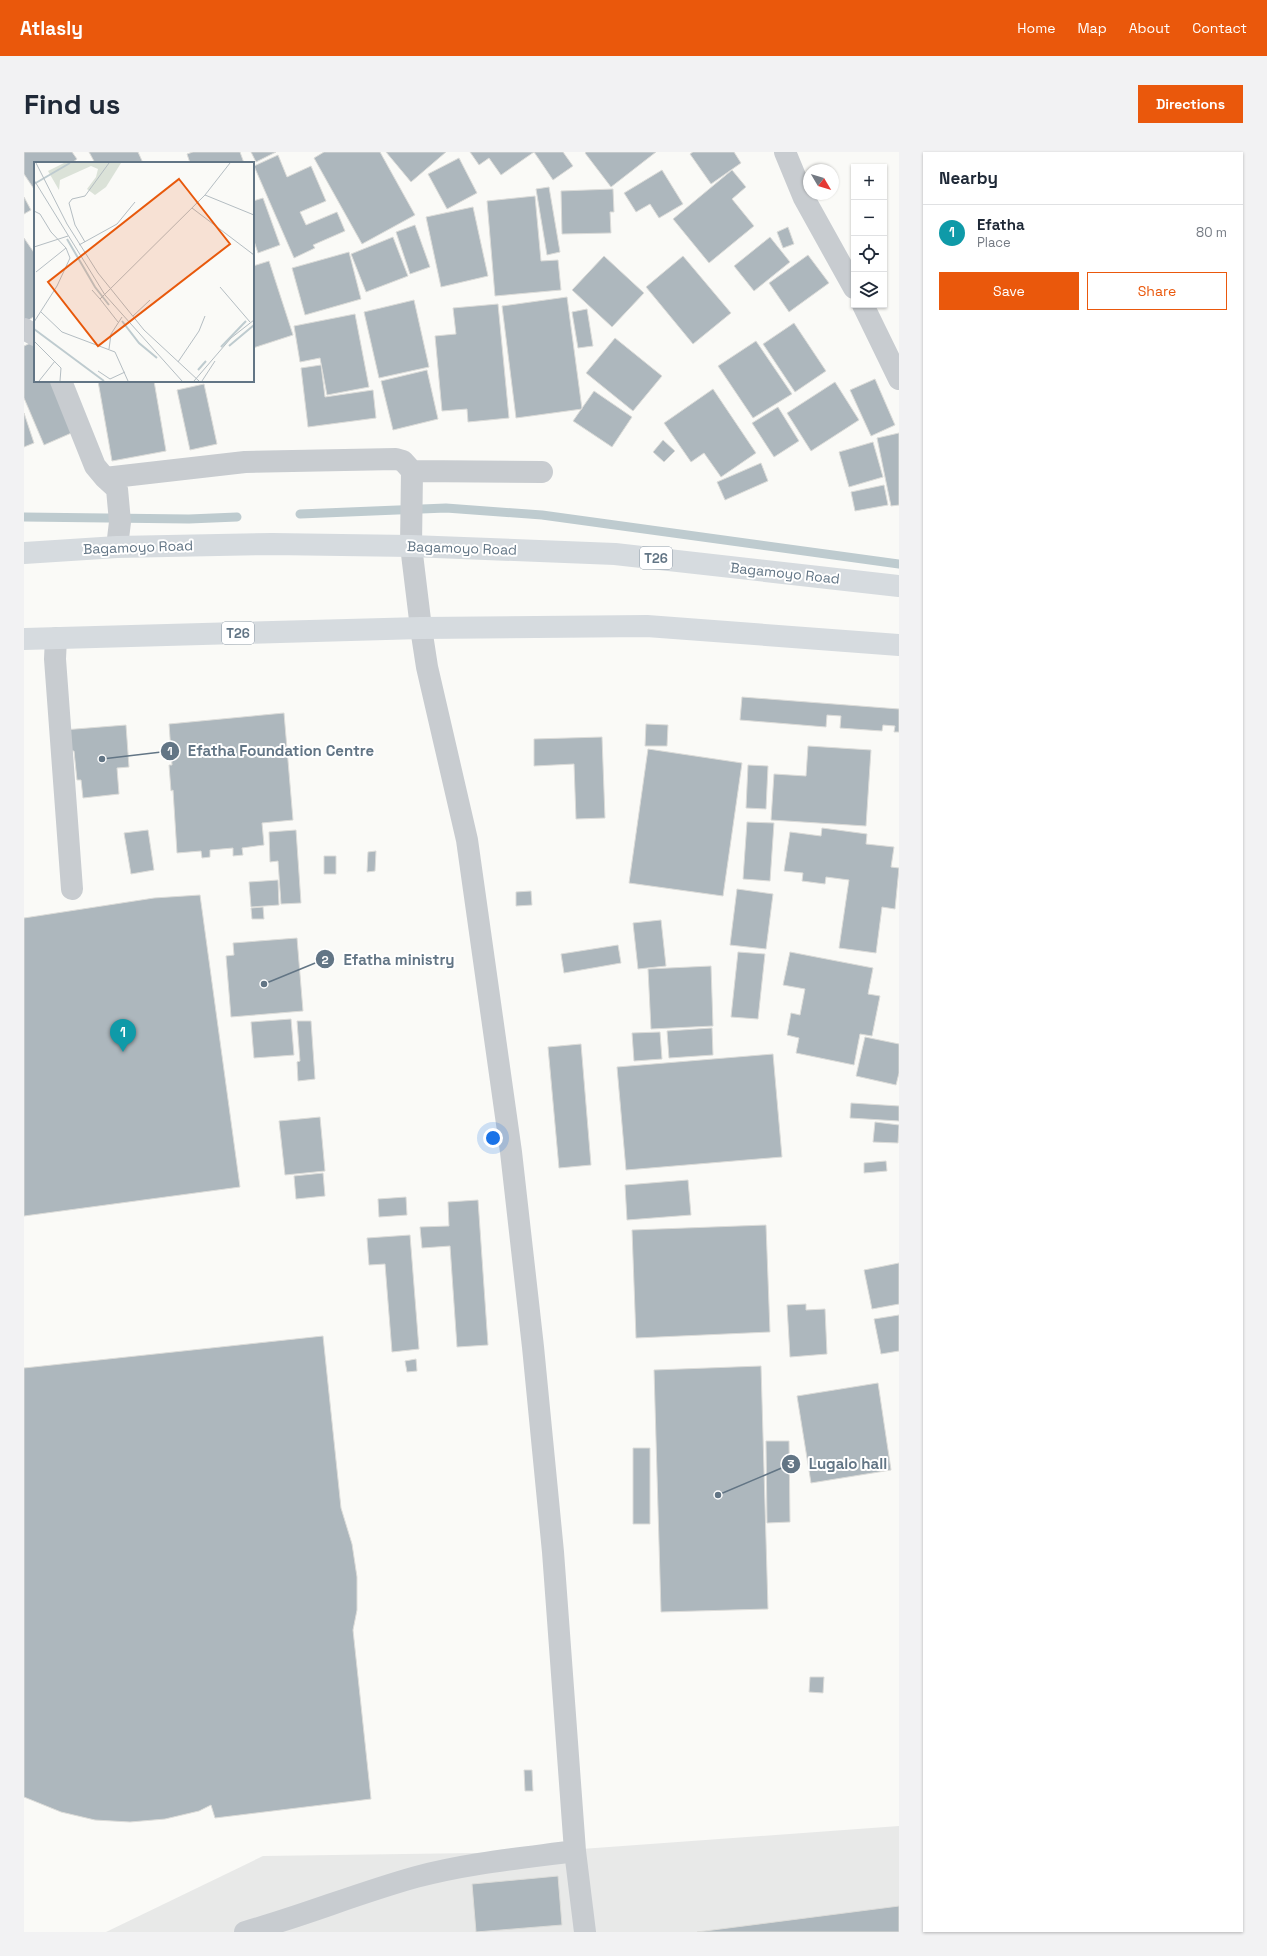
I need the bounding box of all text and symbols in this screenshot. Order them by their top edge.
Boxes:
text: Atlasly [20,16,83,41]
text: Home [1017,19,1055,37]
text: Map [1077,19,1107,37]
text: About [1129,19,1170,37]
text: Contact [1192,19,1247,37]
button: Directions [1138,85,1243,123]
text: Find us [24,86,121,122]
inset map [34,162,254,382]
north arrow [803,164,839,200]
map controls [851,164,887,308]
button: + [851,164,887,200]
text: Nearby [939,167,998,189]
button: − [851,200,887,236]
text: Efatha [977,215,1025,234]
text: 1 [949,224,955,241]
text: 80 m [1196,224,1227,241]
text: Place [977,234,1011,251]
button: locate [851,236,887,272]
button: layers [851,272,887,308]
button: Save [939,272,1079,310]
button: Share [1087,272,1227,310]
street label: Bagamoyo Road [83,536,193,558]
street label: Bagamoyo Road [407,537,517,559]
road number: T26 [640,547,672,569]
street label: Bagamoyo Road [729,558,841,588]
road number: T26 [222,622,254,644]
callout: Efatha Foundation Centre [160,737,382,764]
text: Efatha Foundation Centre [188,741,374,760]
text: 1 [167,743,173,759]
callout: Efatha ministry [315,946,462,973]
text: Efatha ministry [343,950,455,969]
text: 2 [321,952,329,968]
pin: 1 [110,1019,136,1052]
your location [483,1128,503,1148]
callout: Lugalo hall [781,1451,896,1478]
text: Lugalo hall [809,1454,887,1473]
text: 3 [787,1456,795,1472]

